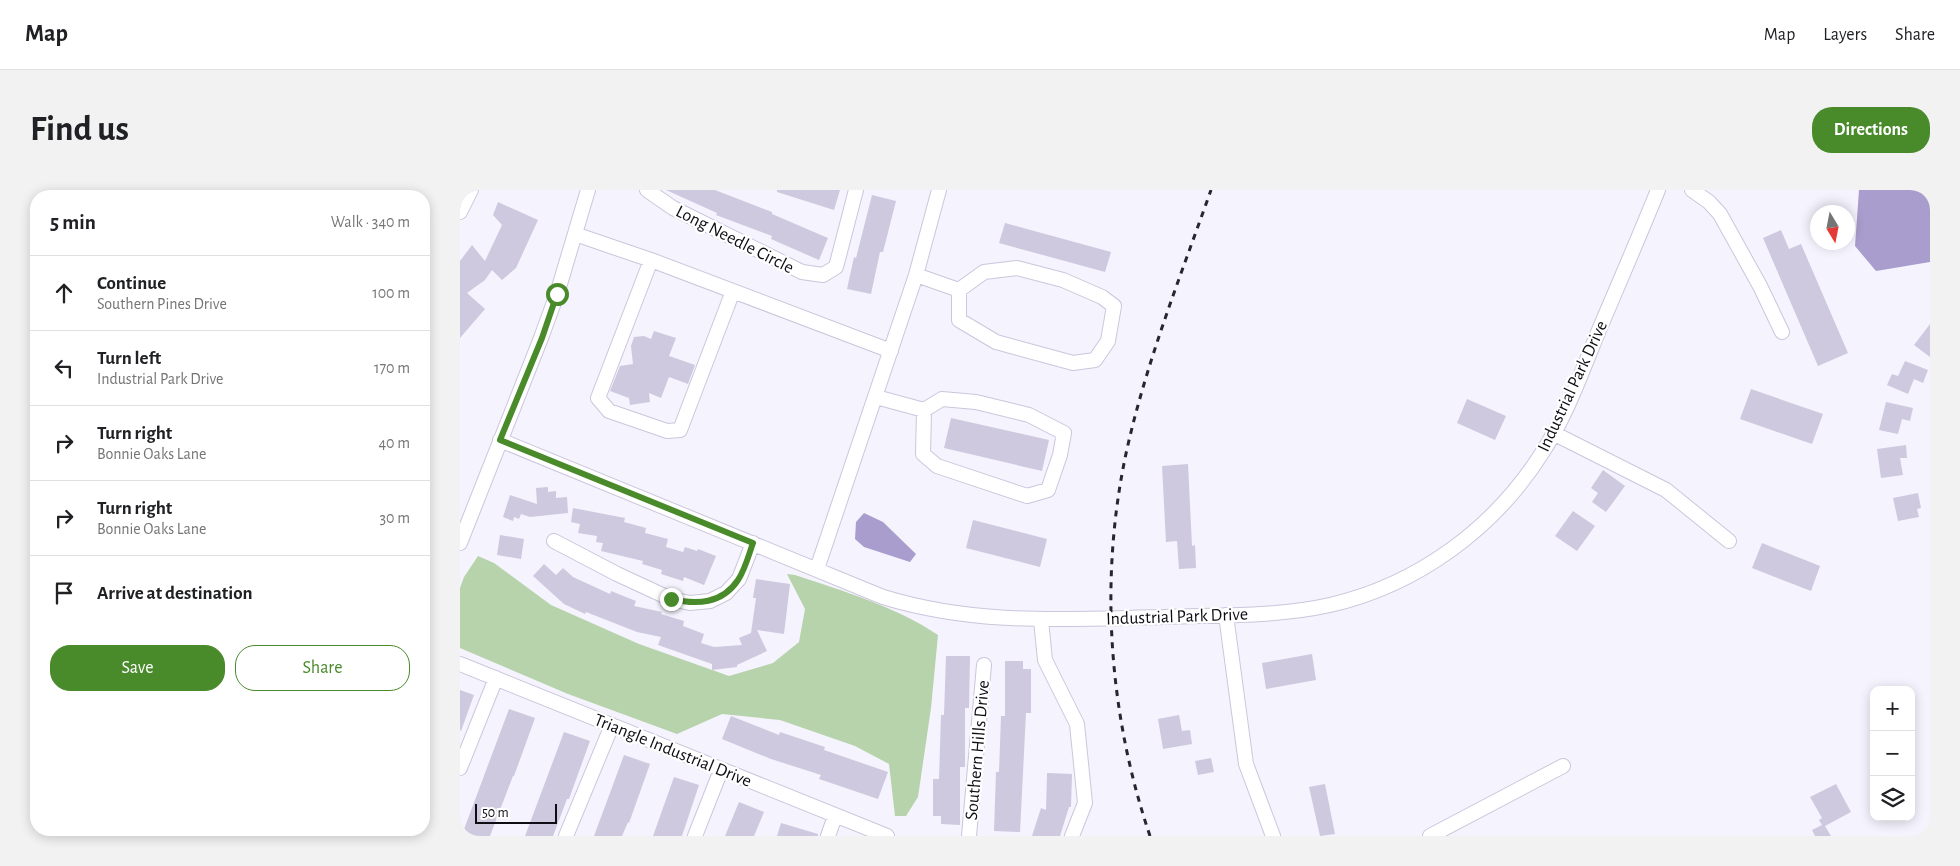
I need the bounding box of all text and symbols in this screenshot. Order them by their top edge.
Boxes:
text: Map [25,22,68,46]
text: Map [1764,26,1795,44]
text: Layers [1823,26,1867,44]
text: Share [1895,26,1935,44]
button: Directions [1812,107,1930,153]
text: Find us [30,112,129,147]
street label: Long Needle Circle [673,202,796,277]
north arrow [1810,205,1855,250]
text: 5 min [50,212,96,233]
text: Walk · 340 m [331,214,410,230]
text: Continue [97,274,166,293]
icon: ahead [50,279,78,307]
route start [546,283,569,306]
text: 100 m [372,285,410,301]
text: Southern Pines Drive [97,296,227,312]
street label: Industrial Park Drive [1535,318,1611,455]
text: Turn left [97,349,161,368]
icon: left [50,354,78,382]
text: 170 m [374,360,410,376]
text: Industrial Park Drive [97,371,223,387]
text: Turn right [97,424,172,443]
icon: right [50,429,78,457]
text: 40 m [378,435,410,451]
text: Bonnie Oaks Lane [97,446,206,462]
text: Turn right [97,499,172,518]
icon: right [50,504,78,532]
text: 30 m [380,510,410,526]
text: Bonnie Oaks Lane [97,521,206,537]
icon: arrive [50,579,78,607]
text: Arrive at destination [97,584,253,603]
route end [660,588,683,611]
street label: Industrial Park Drive [1106,606,1248,628]
button: Save [50,645,225,691]
button: Share [235,645,410,691]
street label: Southern Hills Drive [963,679,993,821]
map controls [1870,686,1915,821]
button: + [1870,686,1915,731]
street label: Triangle Industrial Drive [591,711,754,791]
button: − [1870,731,1915,776]
button: layers [1870,776,1915,821]
scale bar [475,801,558,824]
text: 50 m [482,806,509,820]

